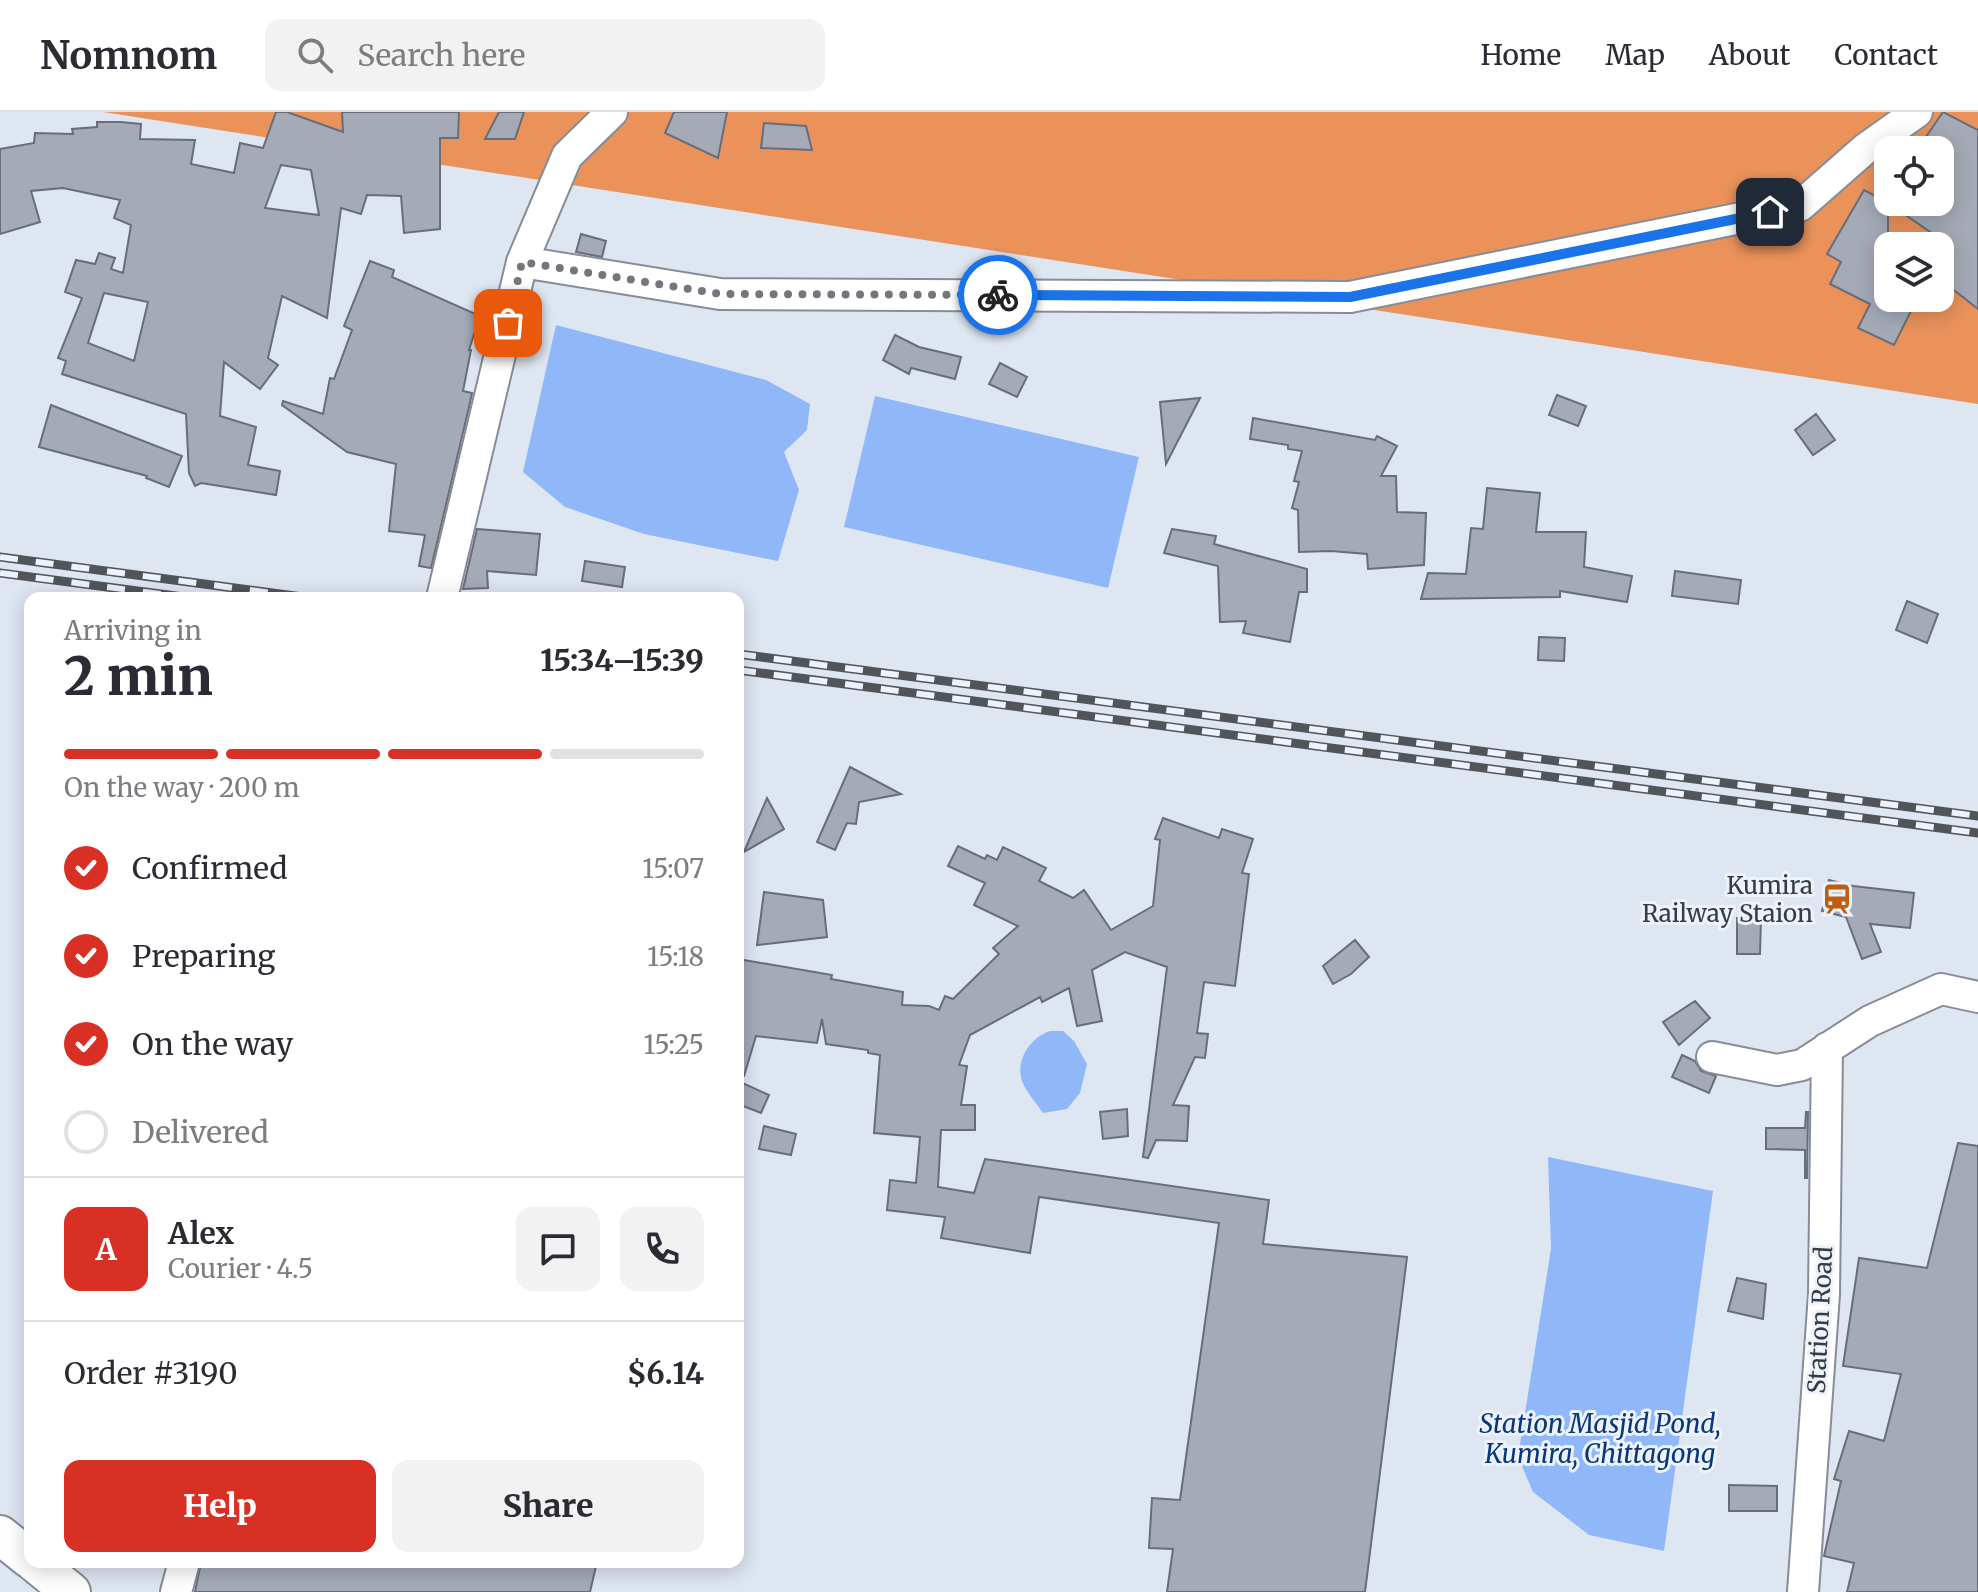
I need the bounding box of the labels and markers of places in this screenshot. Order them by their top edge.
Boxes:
pin [1736,178,1804,246]
pin [474,289,542,357]
place label: Kumira Railway Staion [1642,870,1813,929]
station icon: Kumira Railway Staion [1820,882,1854,916]

